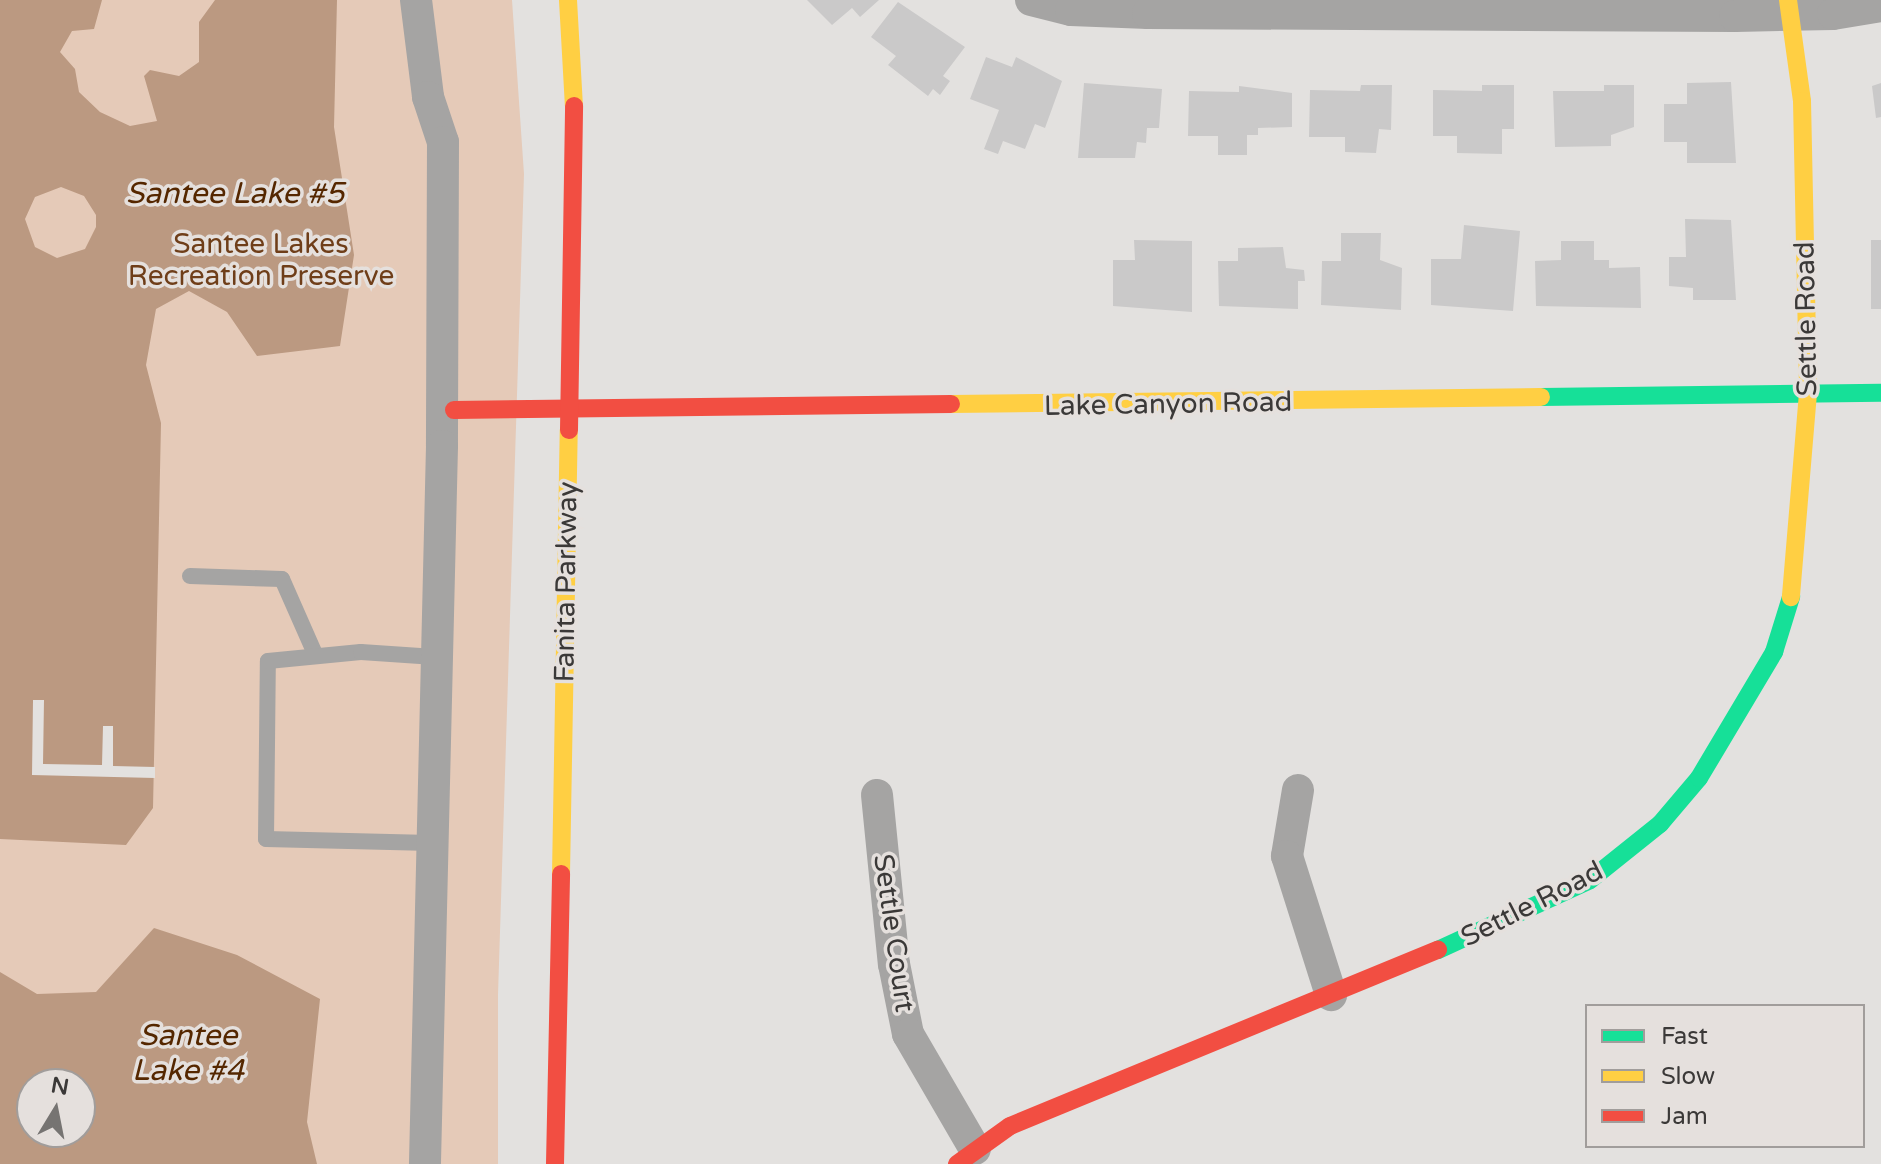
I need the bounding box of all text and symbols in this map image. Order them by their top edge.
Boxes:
water label: Santee Lake #5 [126,176,344,212]
park label: Santee Lakes Recreation Preserve [128,227,394,293]
street label: Settle Road [1788,241,1824,397]
street label: Lake Canyon Road [1043,385,1293,423]
street label: Fanita Parkway [547,481,585,683]
street label: Settle Court [866,852,922,1014]
street label: Settle Road [1455,854,1609,954]
legend [1585,1004,1865,1148]
water label: Santee Lake #4 [132,1018,244,1088]
text: Fast [1661,1022,1708,1051]
text: Slow [1661,1062,1715,1091]
north arrow [16,1068,96,1148]
text: N [49,1072,71,1101]
text: Jam [1661,1102,1708,1131]

